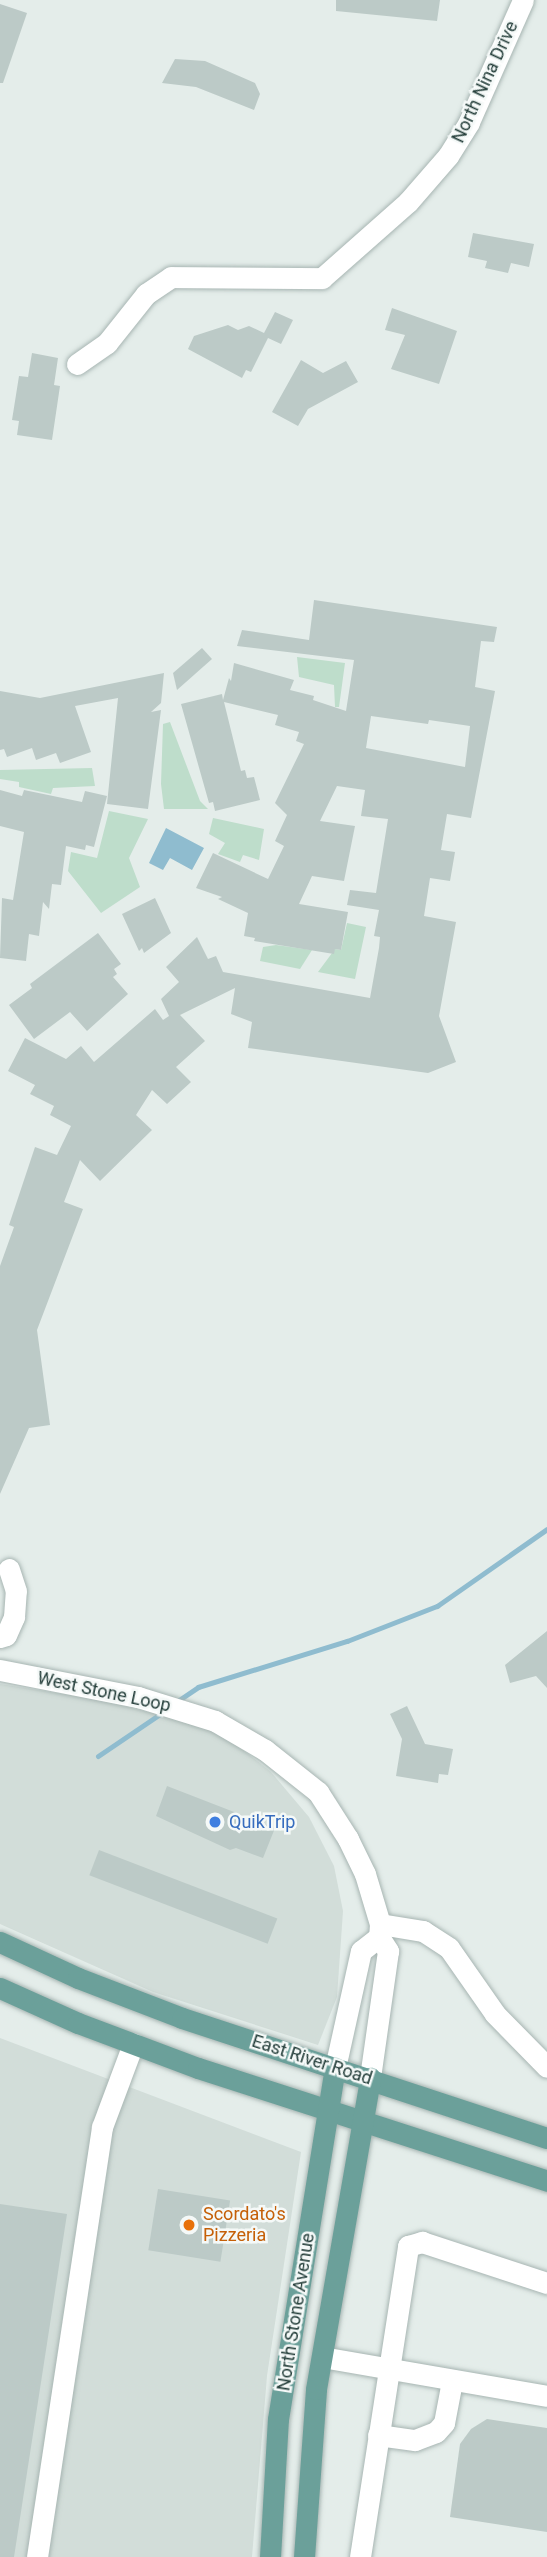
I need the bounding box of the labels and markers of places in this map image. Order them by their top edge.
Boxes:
place label: QuikTrip [229,1811,295,1833]
marker: QuikTrip [207,1814,223,1830]
place label: Scordato's Pizzeria [203,2204,286,2246]
marker: Scordato's Pizzeria [181,2217,197,2233]

